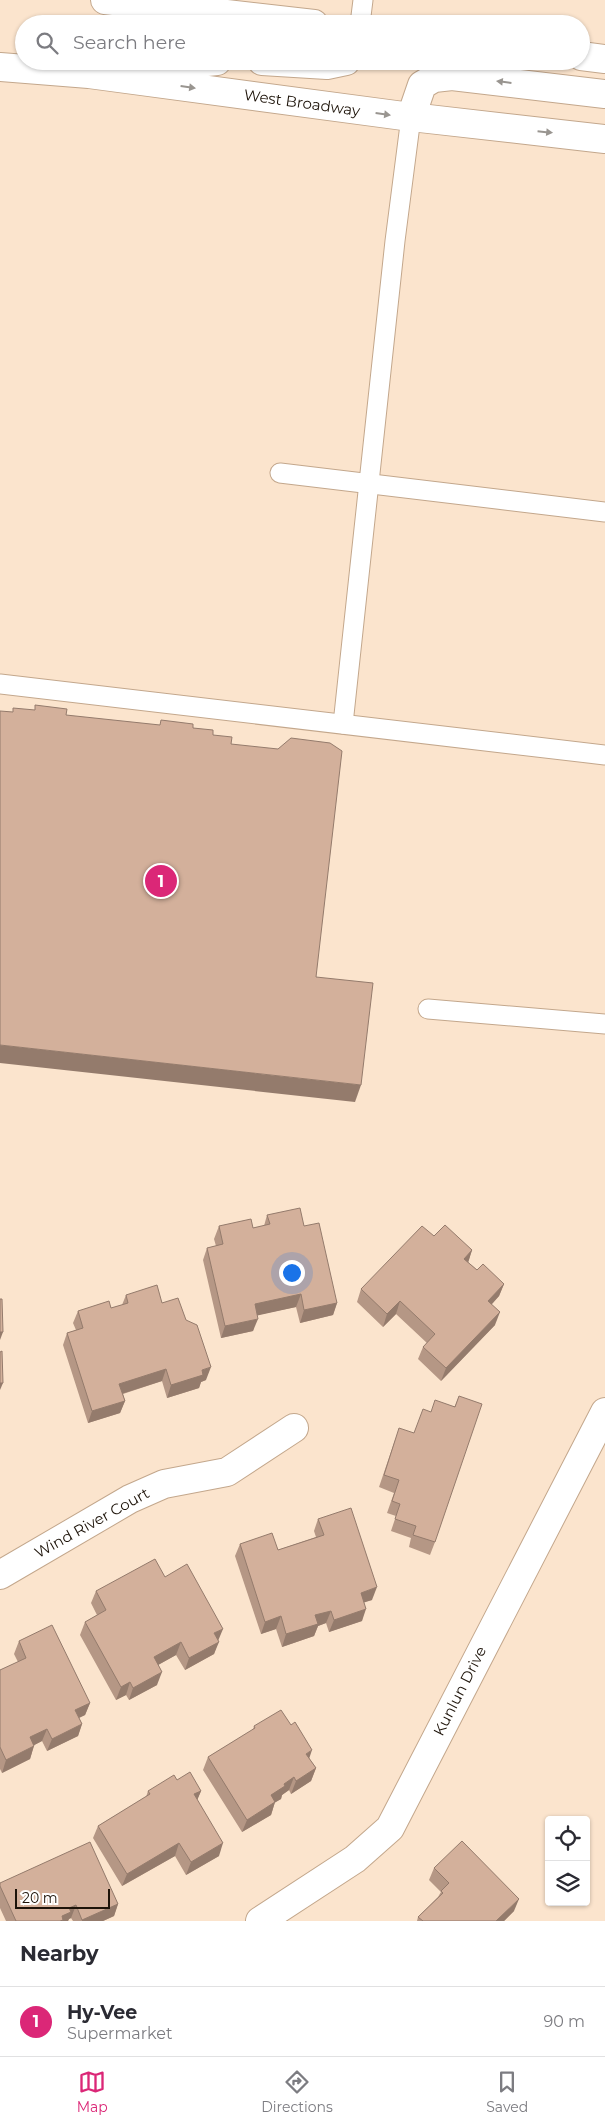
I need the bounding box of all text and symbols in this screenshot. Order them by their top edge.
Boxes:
search box [15,15,590,70]
icon: search [33,29,61,57]
text: Search here [73,31,186,54]
one-way arrow [496,78,512,86]
one-way arrow [180,84,196,92]
street label: West Broadway [243,85,362,120]
one-way arrow [376,110,392,118]
one-way arrow [537,128,553,136]
pin: 1 [145,862,177,900]
your location [279,1260,305,1286]
street label: Wind River Court [31,1483,153,1562]
street label: Kunlun Drive [429,1643,490,1739]
map controls [545,1816,590,1906]
button: locate [545,1816,590,1861]
button: layers [545,1861,590,1906]
scale bar [15,1886,110,1909]
text: 20 m [22,1889,58,1907]
text: Nearby [20,1941,99,1966]
text: Hy-Vee [67,2001,137,2024]
text: 1 [33,2012,39,2031]
text: 90 m [543,2012,585,2031]
text: Supermarket [67,2024,173,2043]
tab: Map [77,2068,108,2116]
tab: Directions [261,2068,333,2116]
tab: Saved [486,2068,528,2116]

